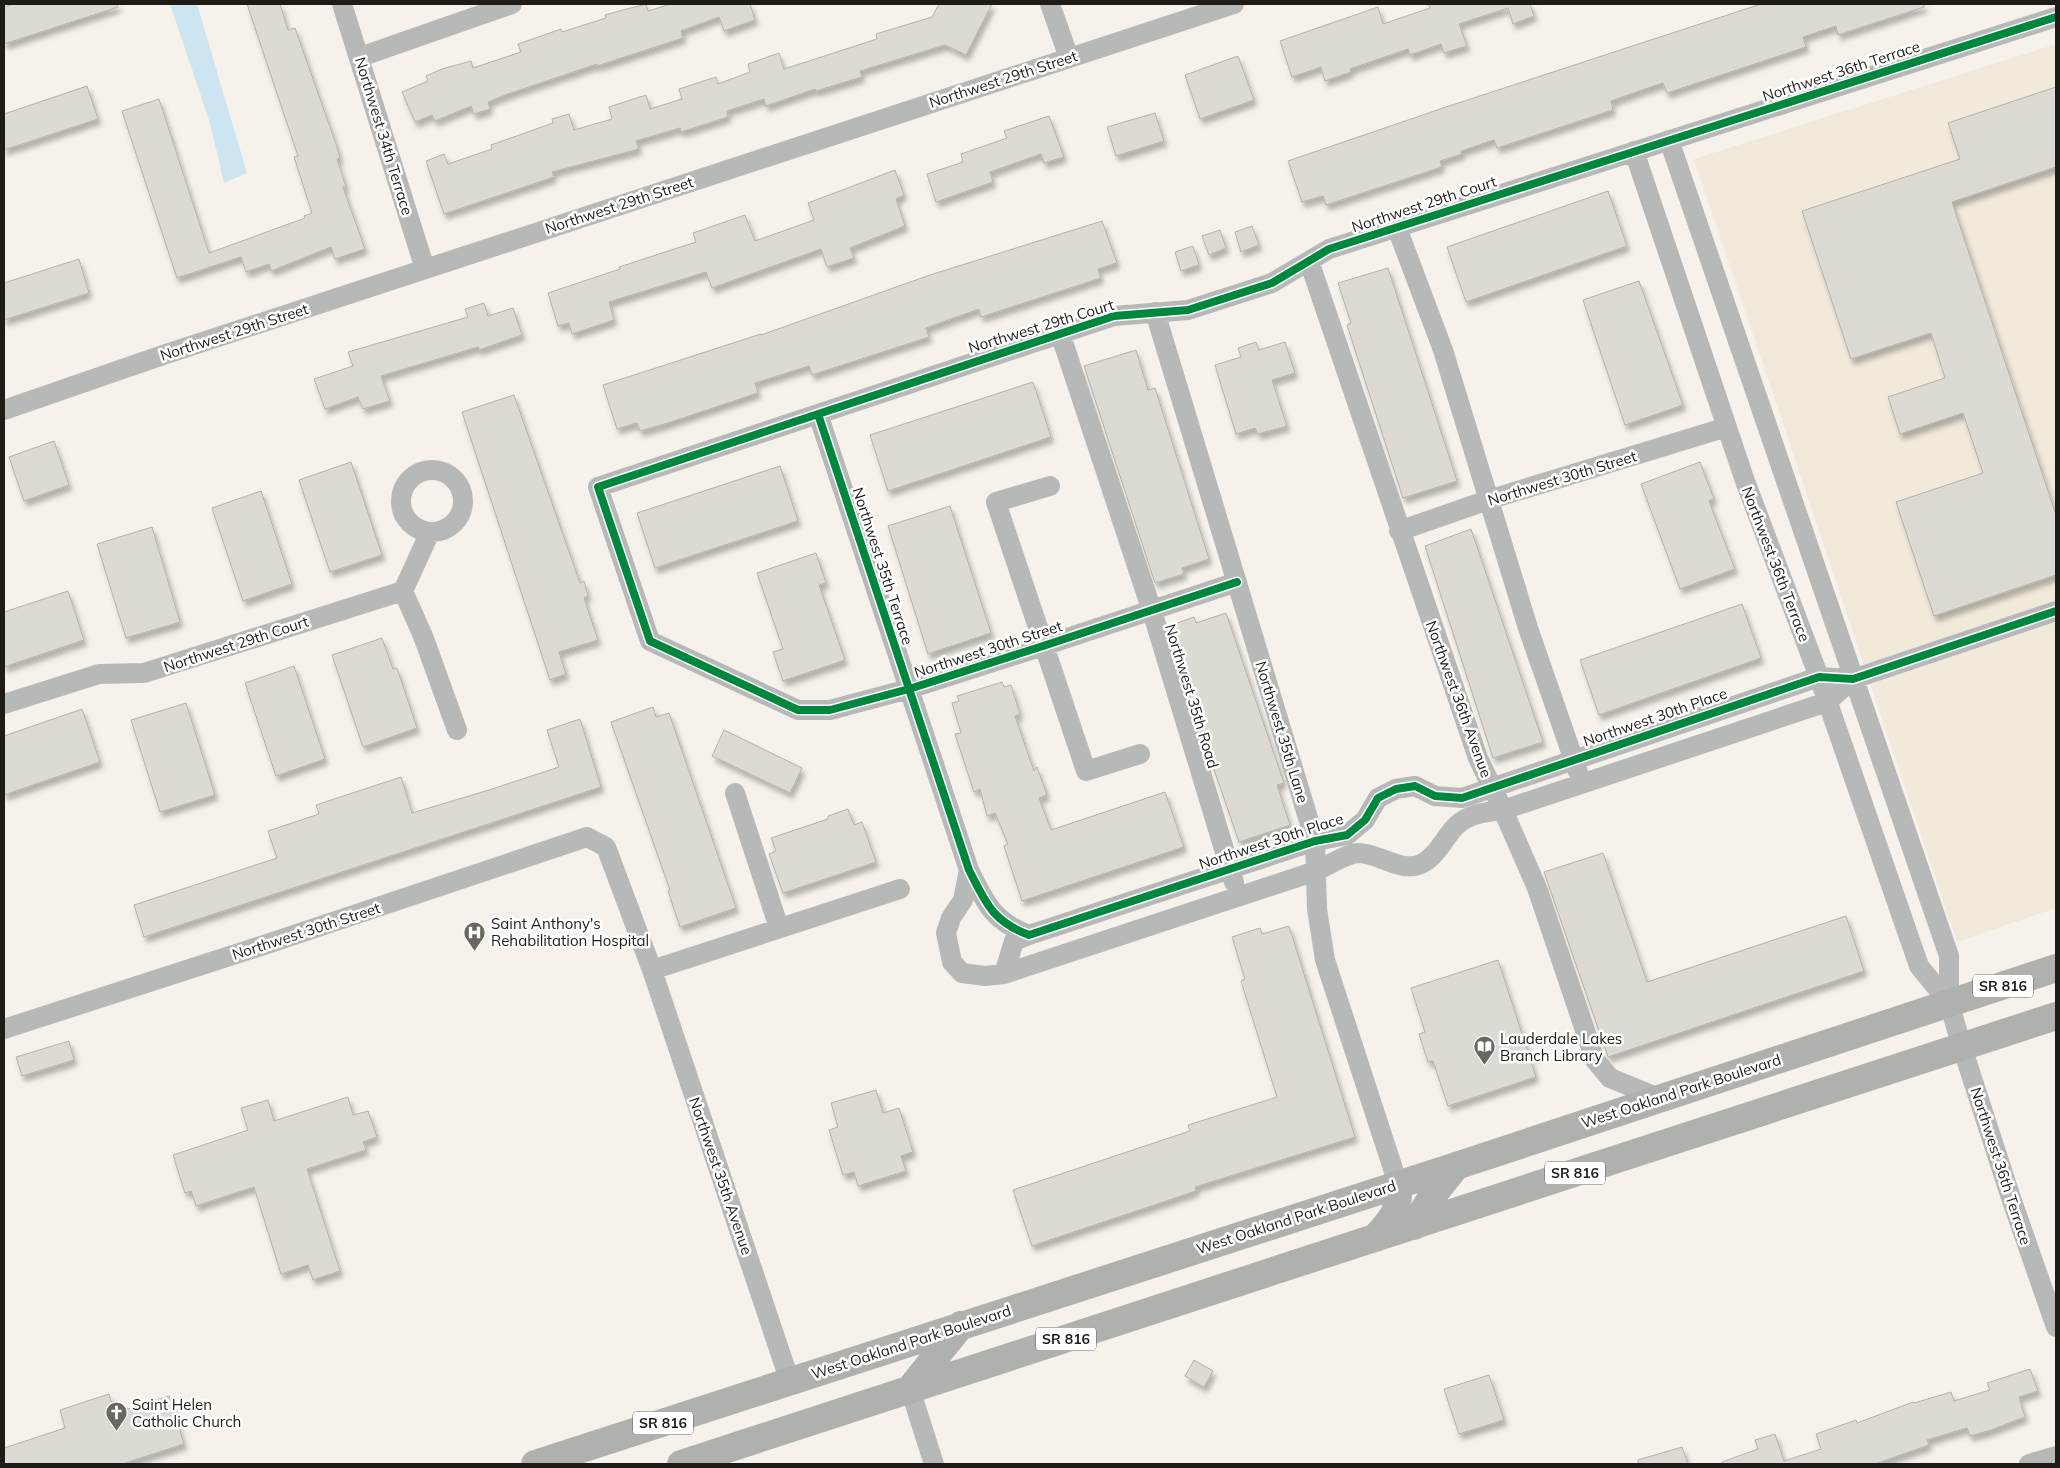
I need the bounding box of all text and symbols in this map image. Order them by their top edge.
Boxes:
street label: Northwest 36th Terrace [1760,37,1922,105]
street label: Northwest 29th Street [927,46,1079,112]
street label: Northwest 34th Terrace [351,55,417,217]
street label: Northwest 29th Street [543,172,695,238]
street label: Northwest 29th Court [1349,172,1499,236]
street label: Northwest 29th Court [966,295,1116,357]
street label: Northwest 29th Street [158,299,310,365]
street label: Northwest 30th Street [1485,446,1639,510]
street label: Northwest 36th Terrace [1738,484,1814,644]
street label: Northwest 35th Terrace [849,485,917,647]
street label: Northwest 29th Court [161,612,311,676]
street label: Northwest 30th Street [912,616,1064,682]
street label: Northwest 36th Avenue [1422,618,1496,780]
street label: Northwest 35th Road [1161,622,1223,770]
street label: Northwest 35th Lane [1251,659,1313,805]
street label: Northwest 30th Place [1581,683,1729,751]
street label: Northwest 30th Place [1196,809,1346,873]
street label: Northwest 30th Street [230,898,382,964]
place label: Saint Anthony's Rehabilitation Hospital [491,914,649,950]
hospital icon: Saint Anthony's Rehabilitation Hospital [463,920,487,951]
road number: SR 816 [1973,974,2033,998]
place label: Lauderdale Lakes Branch Library [1500,1029,1622,1065]
library icon: Lauderdale Lakes Branch Library [1472,1035,1496,1066]
street label: West Oakland Park Boulevard [1579,1050,1783,1132]
street label: Northwest 36th Terrace [1967,1085,2035,1247]
street label: Northwest 35th Avenue [685,1095,757,1257]
road number: SR 816 [1545,1162,1605,1184]
street label: West Oakland Park Boulevard [1194,1176,1398,1258]
street label: West Oakland Park Boulevard [809,1301,1013,1383]
road number: SR 816 [1036,1328,1096,1350]
place label: Saint Helen Catholic Church [132,1395,241,1431]
church icon: Saint Helen Catholic Church [104,1401,128,1432]
road number: SR 816 [633,1412,693,1435]

